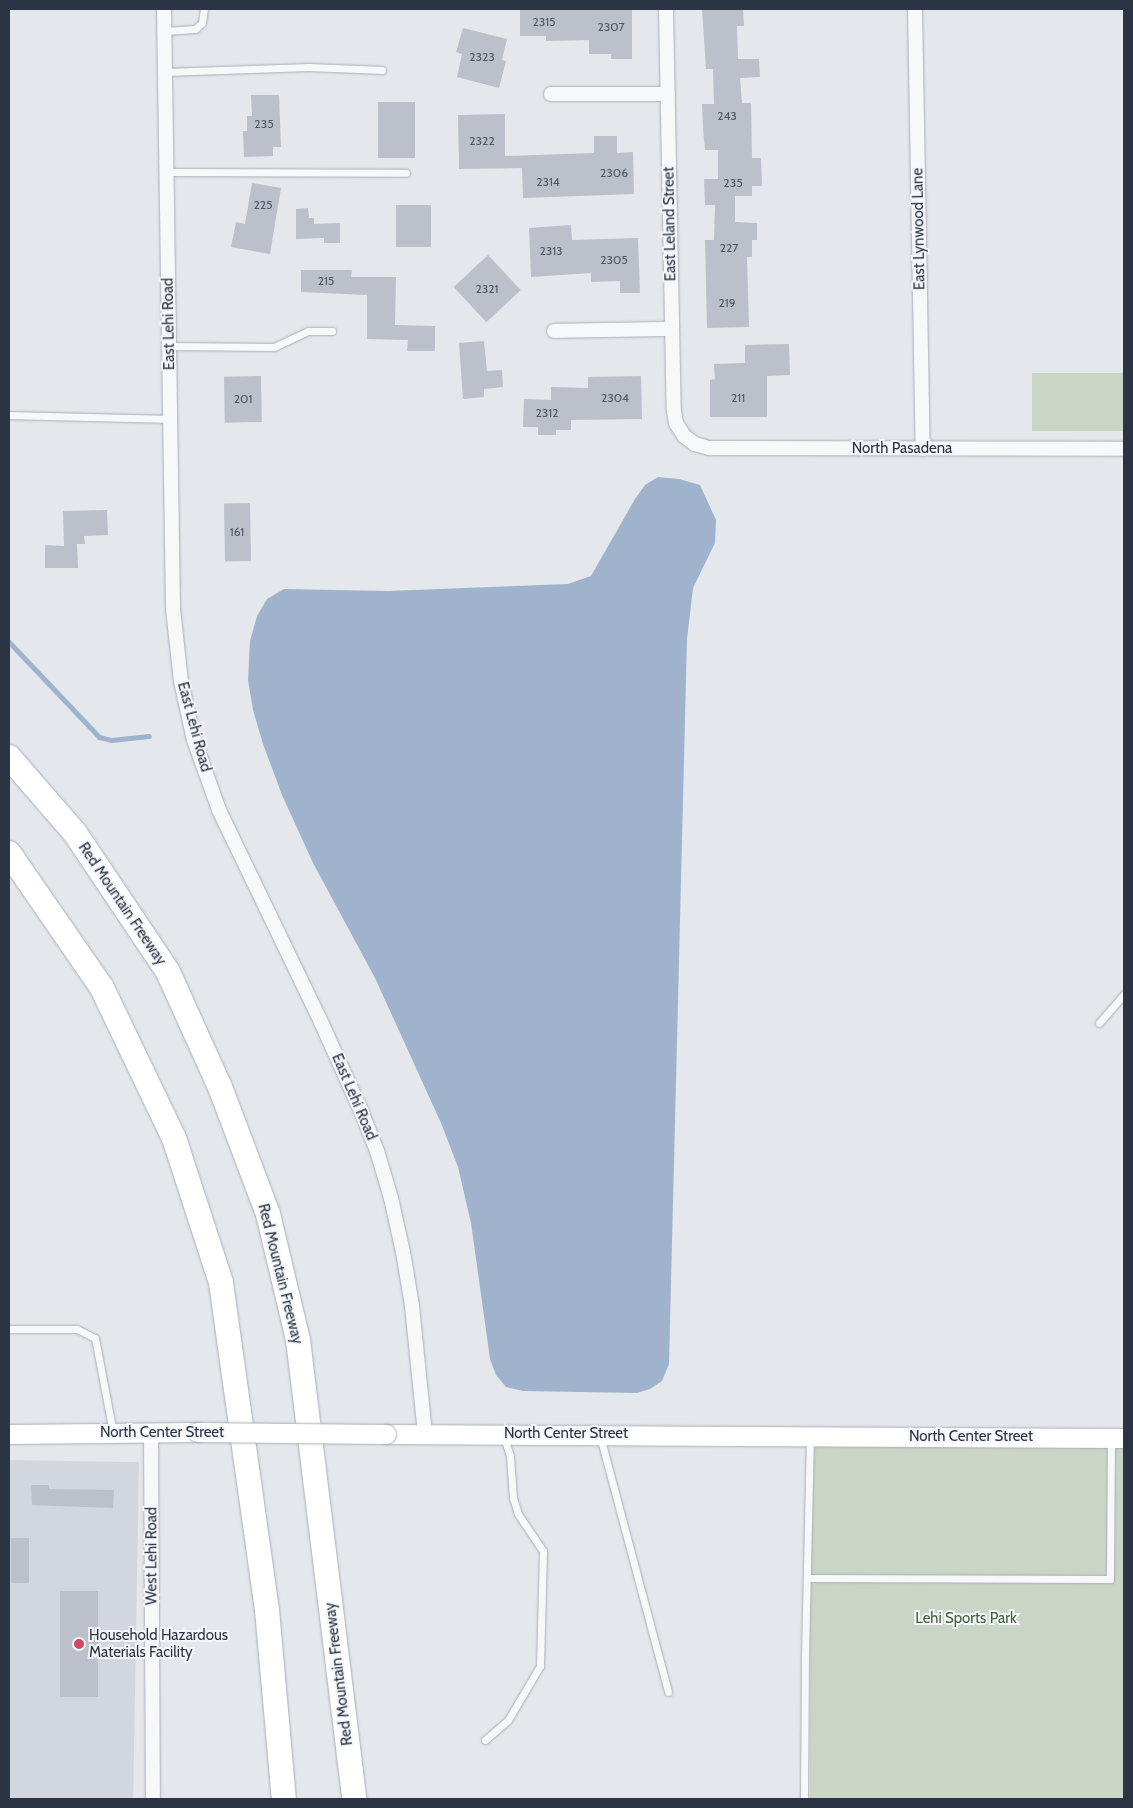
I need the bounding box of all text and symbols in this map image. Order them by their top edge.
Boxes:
house number: 2315 [532,15,556,29]
house number: 2307 [597,20,625,34]
house number: 2323 [469,50,495,64]
house number: 243 [717,109,737,123]
house number: 235 [254,117,274,131]
house number: 2322 [469,134,495,148]
house number: 2306 [600,166,628,180]
street label: East Leland Street [660,167,680,281]
street label: East Lynwood Lane [909,168,929,290]
house number: 2314 [536,175,560,189]
house number: 235 [723,176,743,190]
house number: 225 [253,198,273,212]
house number: 227 [720,241,738,255]
house number: 2313 [539,244,563,258]
house number: 2305 [600,253,628,267]
house number: 215 [318,274,334,288]
street label: East Lehi Road [159,278,179,370]
house number: 2321 [476,282,498,296]
house number: 219 [718,296,736,310]
house number: 2304 [601,391,629,405]
house number: 211 [731,391,745,405]
house number: 201 [234,392,252,406]
house number: 2312 [536,406,558,420]
street label: North Pasadena [852,440,952,458]
house number: 161 [230,525,244,539]
street label: East Lehi Road [173,680,215,774]
street label: Red Mountain Freeway [74,839,170,969]
street label: East Lehi Road [328,1051,380,1143]
street label: Red Mountain Freeway [254,1202,306,1346]
street label: North Center Street [100,1424,224,1442]
street label: North Center Street [504,1425,628,1443]
street label: North Center Street [909,1428,1033,1446]
street label: West Lehi Road [143,1507,161,1605]
street label: Red Mountain Freeway [321,1601,357,1747]
park label: Lehi Sports Park [915,1610,1017,1628]
place label: Household Hazardous Materials Facility [89,1626,228,1661]
marker: Household Hazardous Materials Facility [73,1638,85,1650]

